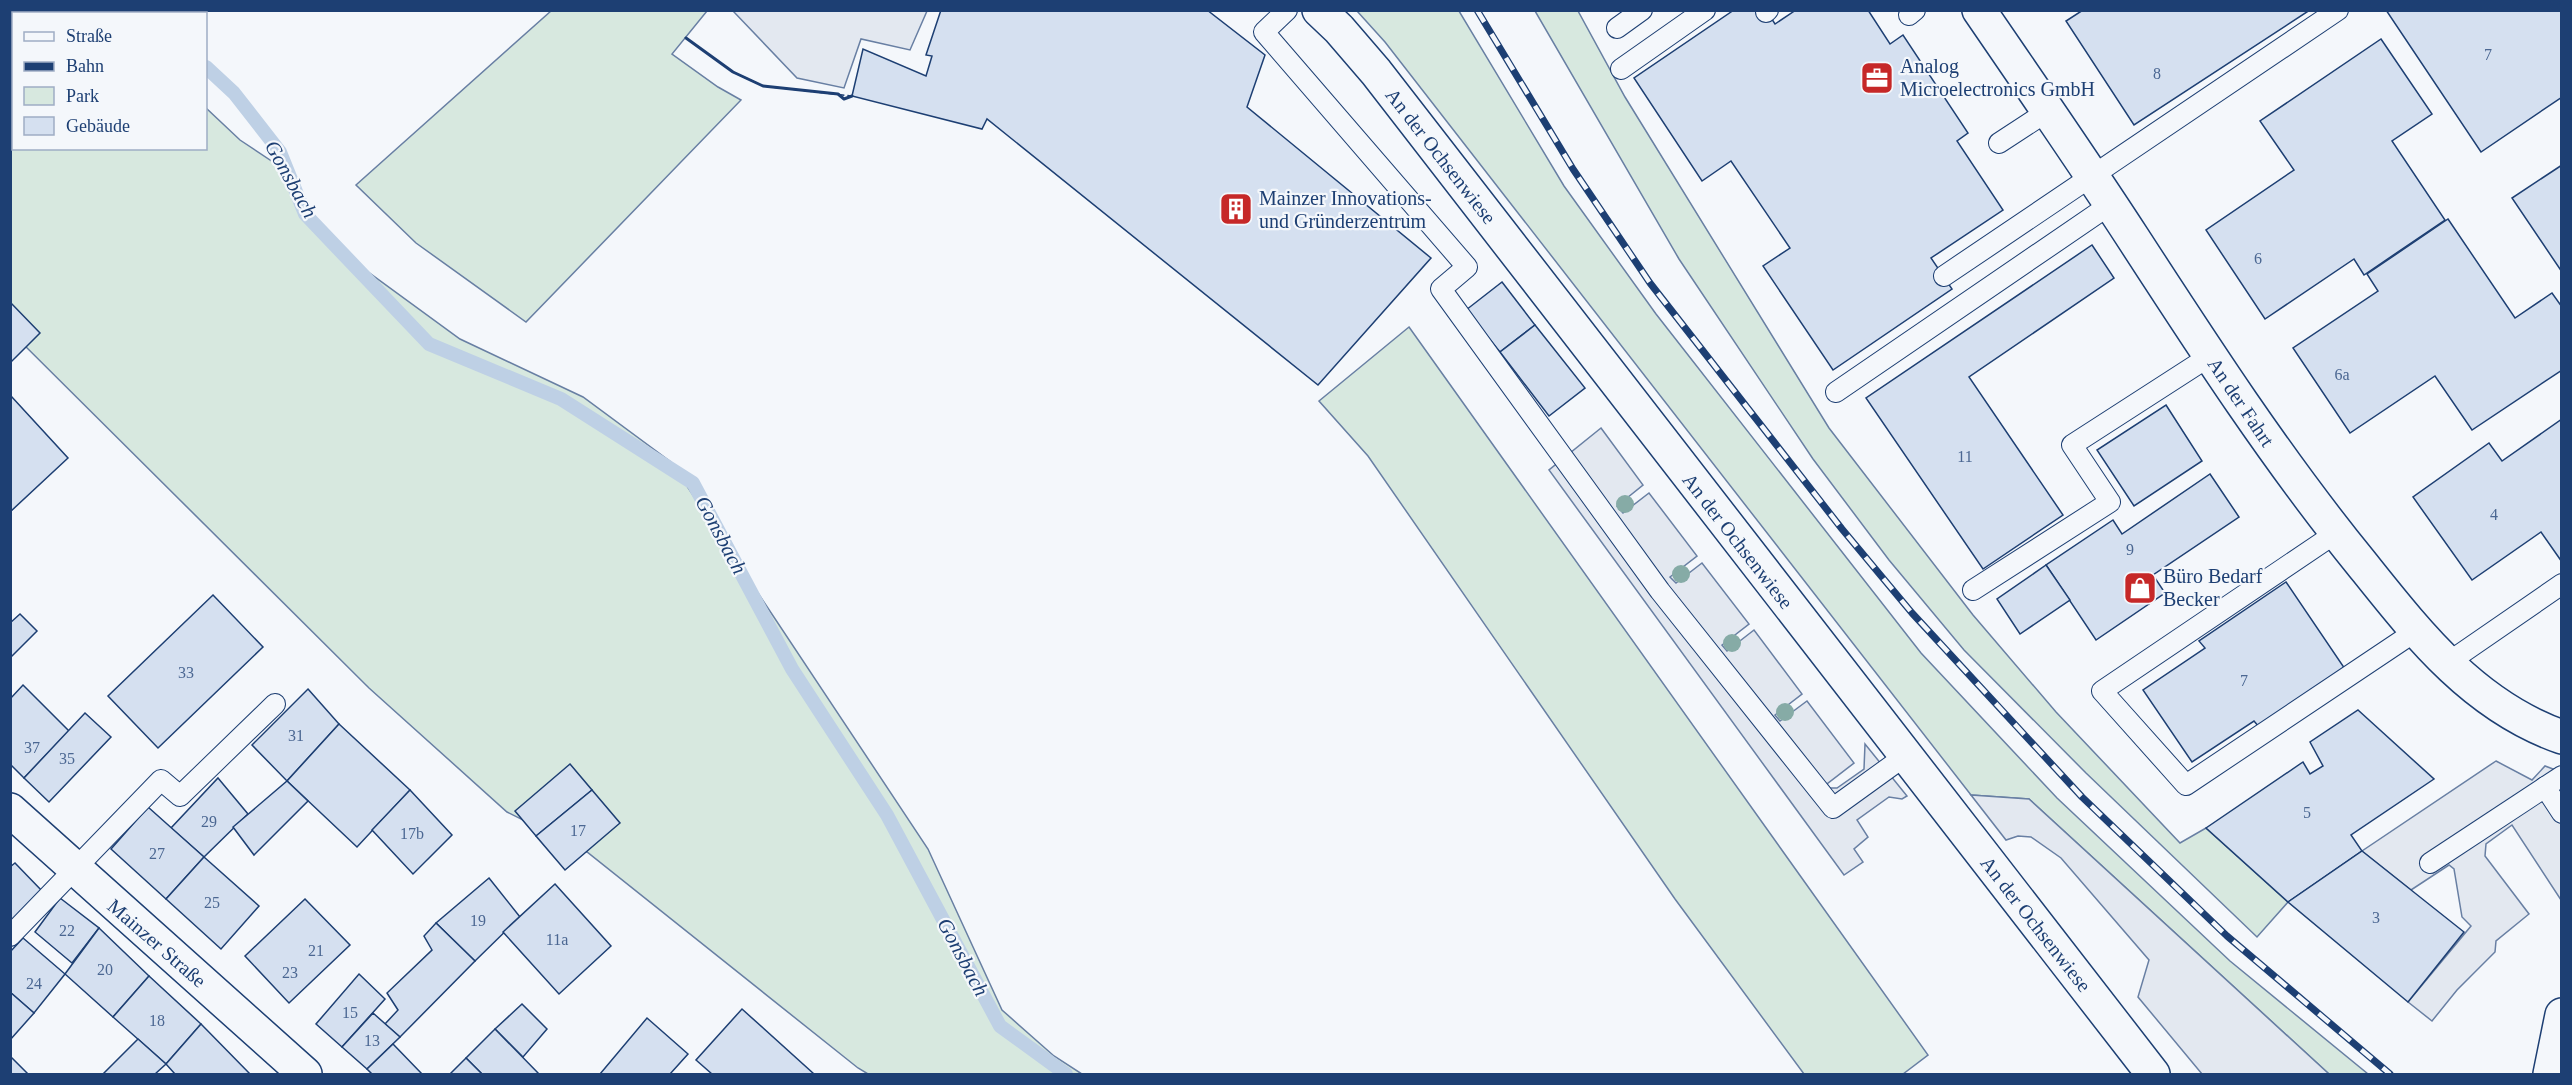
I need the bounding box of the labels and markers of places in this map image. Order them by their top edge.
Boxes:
place label: Analog Microelectronics GmbH [1900,55,2095,100]
office icon: Analog Microelectronics GmbH [1859,60,1895,96]
place label: Mainzer Innovations- und Gründerzentrum [1259,187,1432,232]
building icon: Mainzer Innovations- und Gründerzentrum [1218,191,1254,227]
place label: Büro Bedarf Becker [2163,565,2263,610]
shop icon: Büro Bedarf Becker [2122,570,2158,606]

